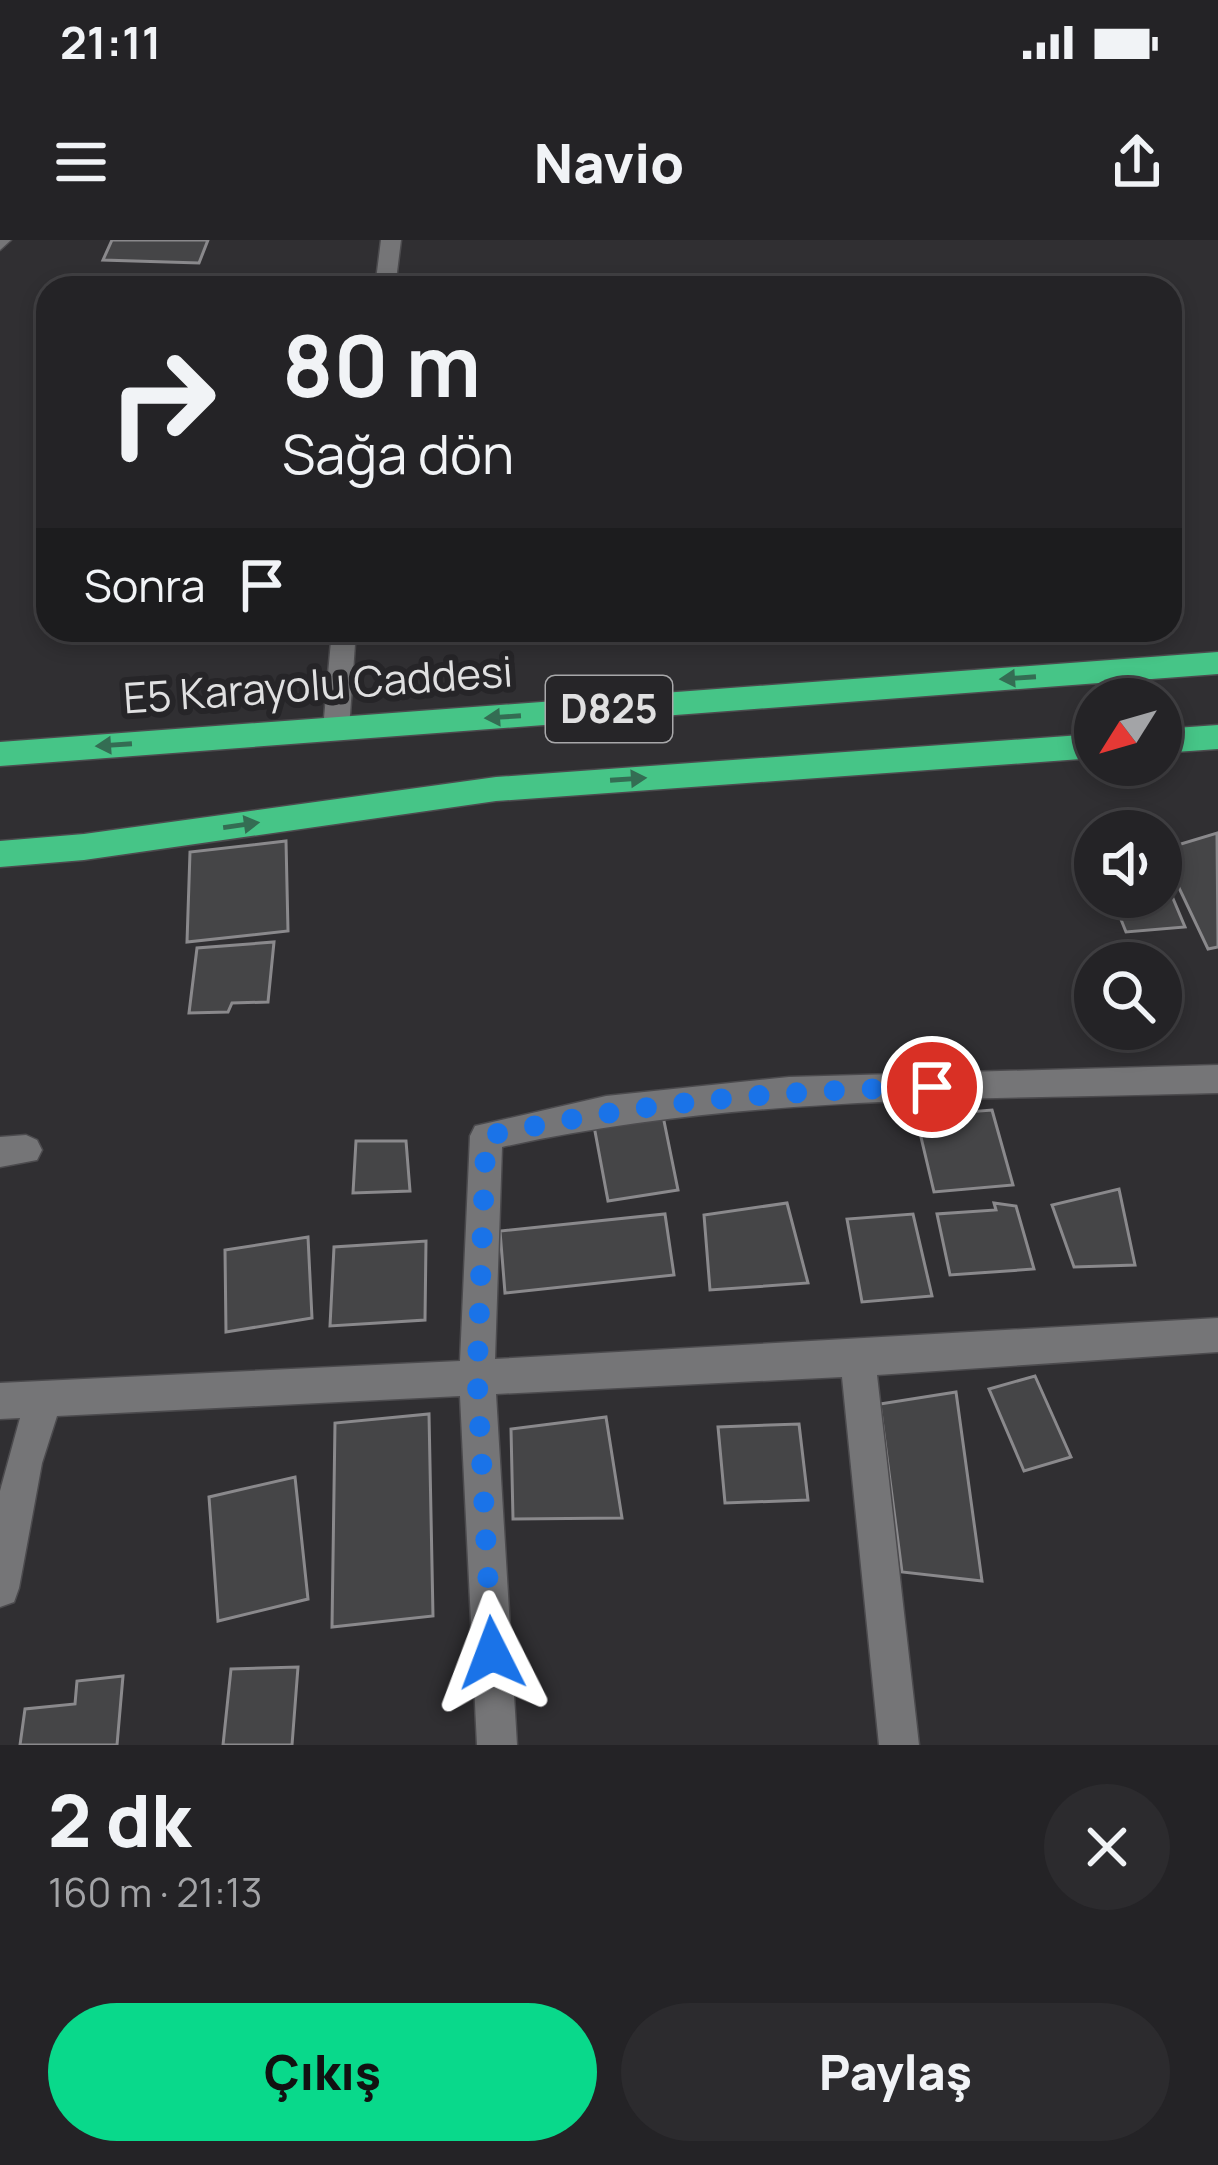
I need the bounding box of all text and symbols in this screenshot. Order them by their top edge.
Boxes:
text: 21:11 [60,11,161,73]
text: Navio [534,125,684,199]
icon: menu [48,129,114,195]
icon: share [1104,129,1170,195]
text: 80 m [282,307,481,422]
icon: right [84,324,240,480]
text: Sağa dön [282,416,514,490]
icon: arrive [229,552,295,618]
text: Sonra [84,554,205,616]
street label: E5 Karayolu Caddesi [121,641,515,727]
one-way arrow [998,669,1036,688]
road number: D825 [546,676,672,742]
north arrow [1074,678,1182,786]
map controls [1074,678,1182,1050]
one-way arrow [484,707,521,726]
one-way arrow [95,736,132,755]
one-way arrow [610,770,647,789]
button: sound [1074,810,1182,918]
one-way arrow [223,815,260,834]
button: search [1074,942,1182,1050]
pin [881,1036,983,1138]
icon: arrive [899,1054,965,1120]
position arrow [429,1590,555,1716]
text: 2 dk [48,1770,191,1869]
button: close [1044,1784,1170,1910]
text: 160 m · 21:13 [48,1865,262,1919]
button: Çıkış [48,2003,597,2141]
button: Paylaş [621,2003,1170,2141]

